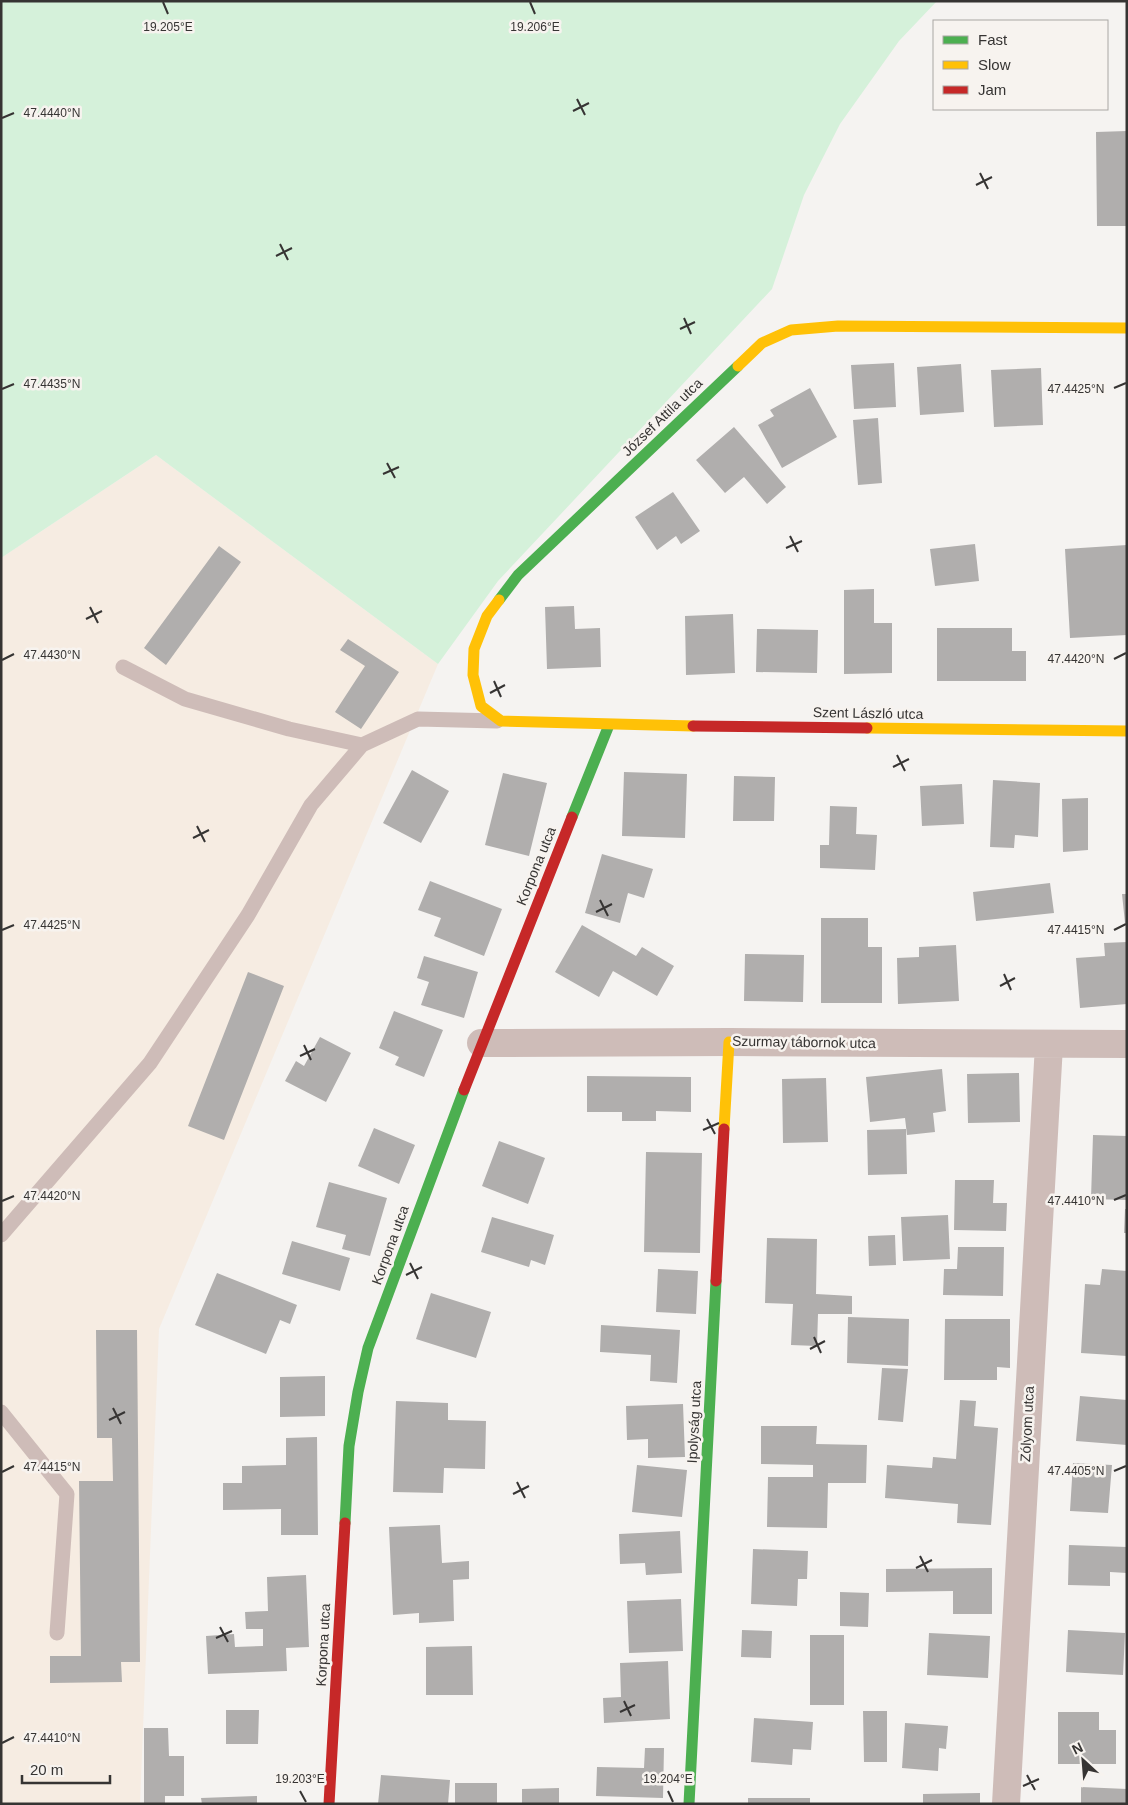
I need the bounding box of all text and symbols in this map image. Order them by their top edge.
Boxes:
text: 19.205°E [143,20,193,34]
text: 19.206°E [510,20,560,34]
legend [933,20,1108,110]
text: Fast [978,31,1008,48]
text: Slow [978,56,1011,73]
text: Jam [978,81,1006,98]
text: 47.4440°N [24,106,80,120]
street label: József Attila utca [619,375,705,459]
text: 47.4435°N [24,377,80,391]
text: 47.4425°N [1048,382,1104,396]
text: 47.4430°N [24,648,80,662]
text: 47.4420°N [1048,652,1104,666]
street label: Szent László utca [813,704,924,722]
street label: Korpona utca [513,824,559,908]
text: 47.4425°N [24,918,80,932]
text: 47.4415°N [1048,923,1104,937]
street label: Szurmay tábornok utca [732,1033,876,1051]
text: 47.4420°N [24,1189,80,1203]
text: 47.4410°N [1048,1194,1104,1208]
street label: Korpona utca [368,1203,412,1287]
street label: Ipolyság utca [684,1380,704,1464]
street label: Zólyom utca [1017,1385,1037,1462]
text: 47.4415°N [24,1460,80,1474]
text: 47.4405°N [1048,1464,1104,1478]
street label: Korpona utca [313,1603,333,1687]
text: 47.4410°N [24,1731,80,1745]
north arrow [1058,1735,1108,1785]
text: N [1069,1739,1085,1758]
scale bar [22,1752,110,1784]
text: 20 m [30,1761,63,1778]
text: 19.203°E [275,1772,325,1786]
text: 19.204°E [643,1772,693,1786]

